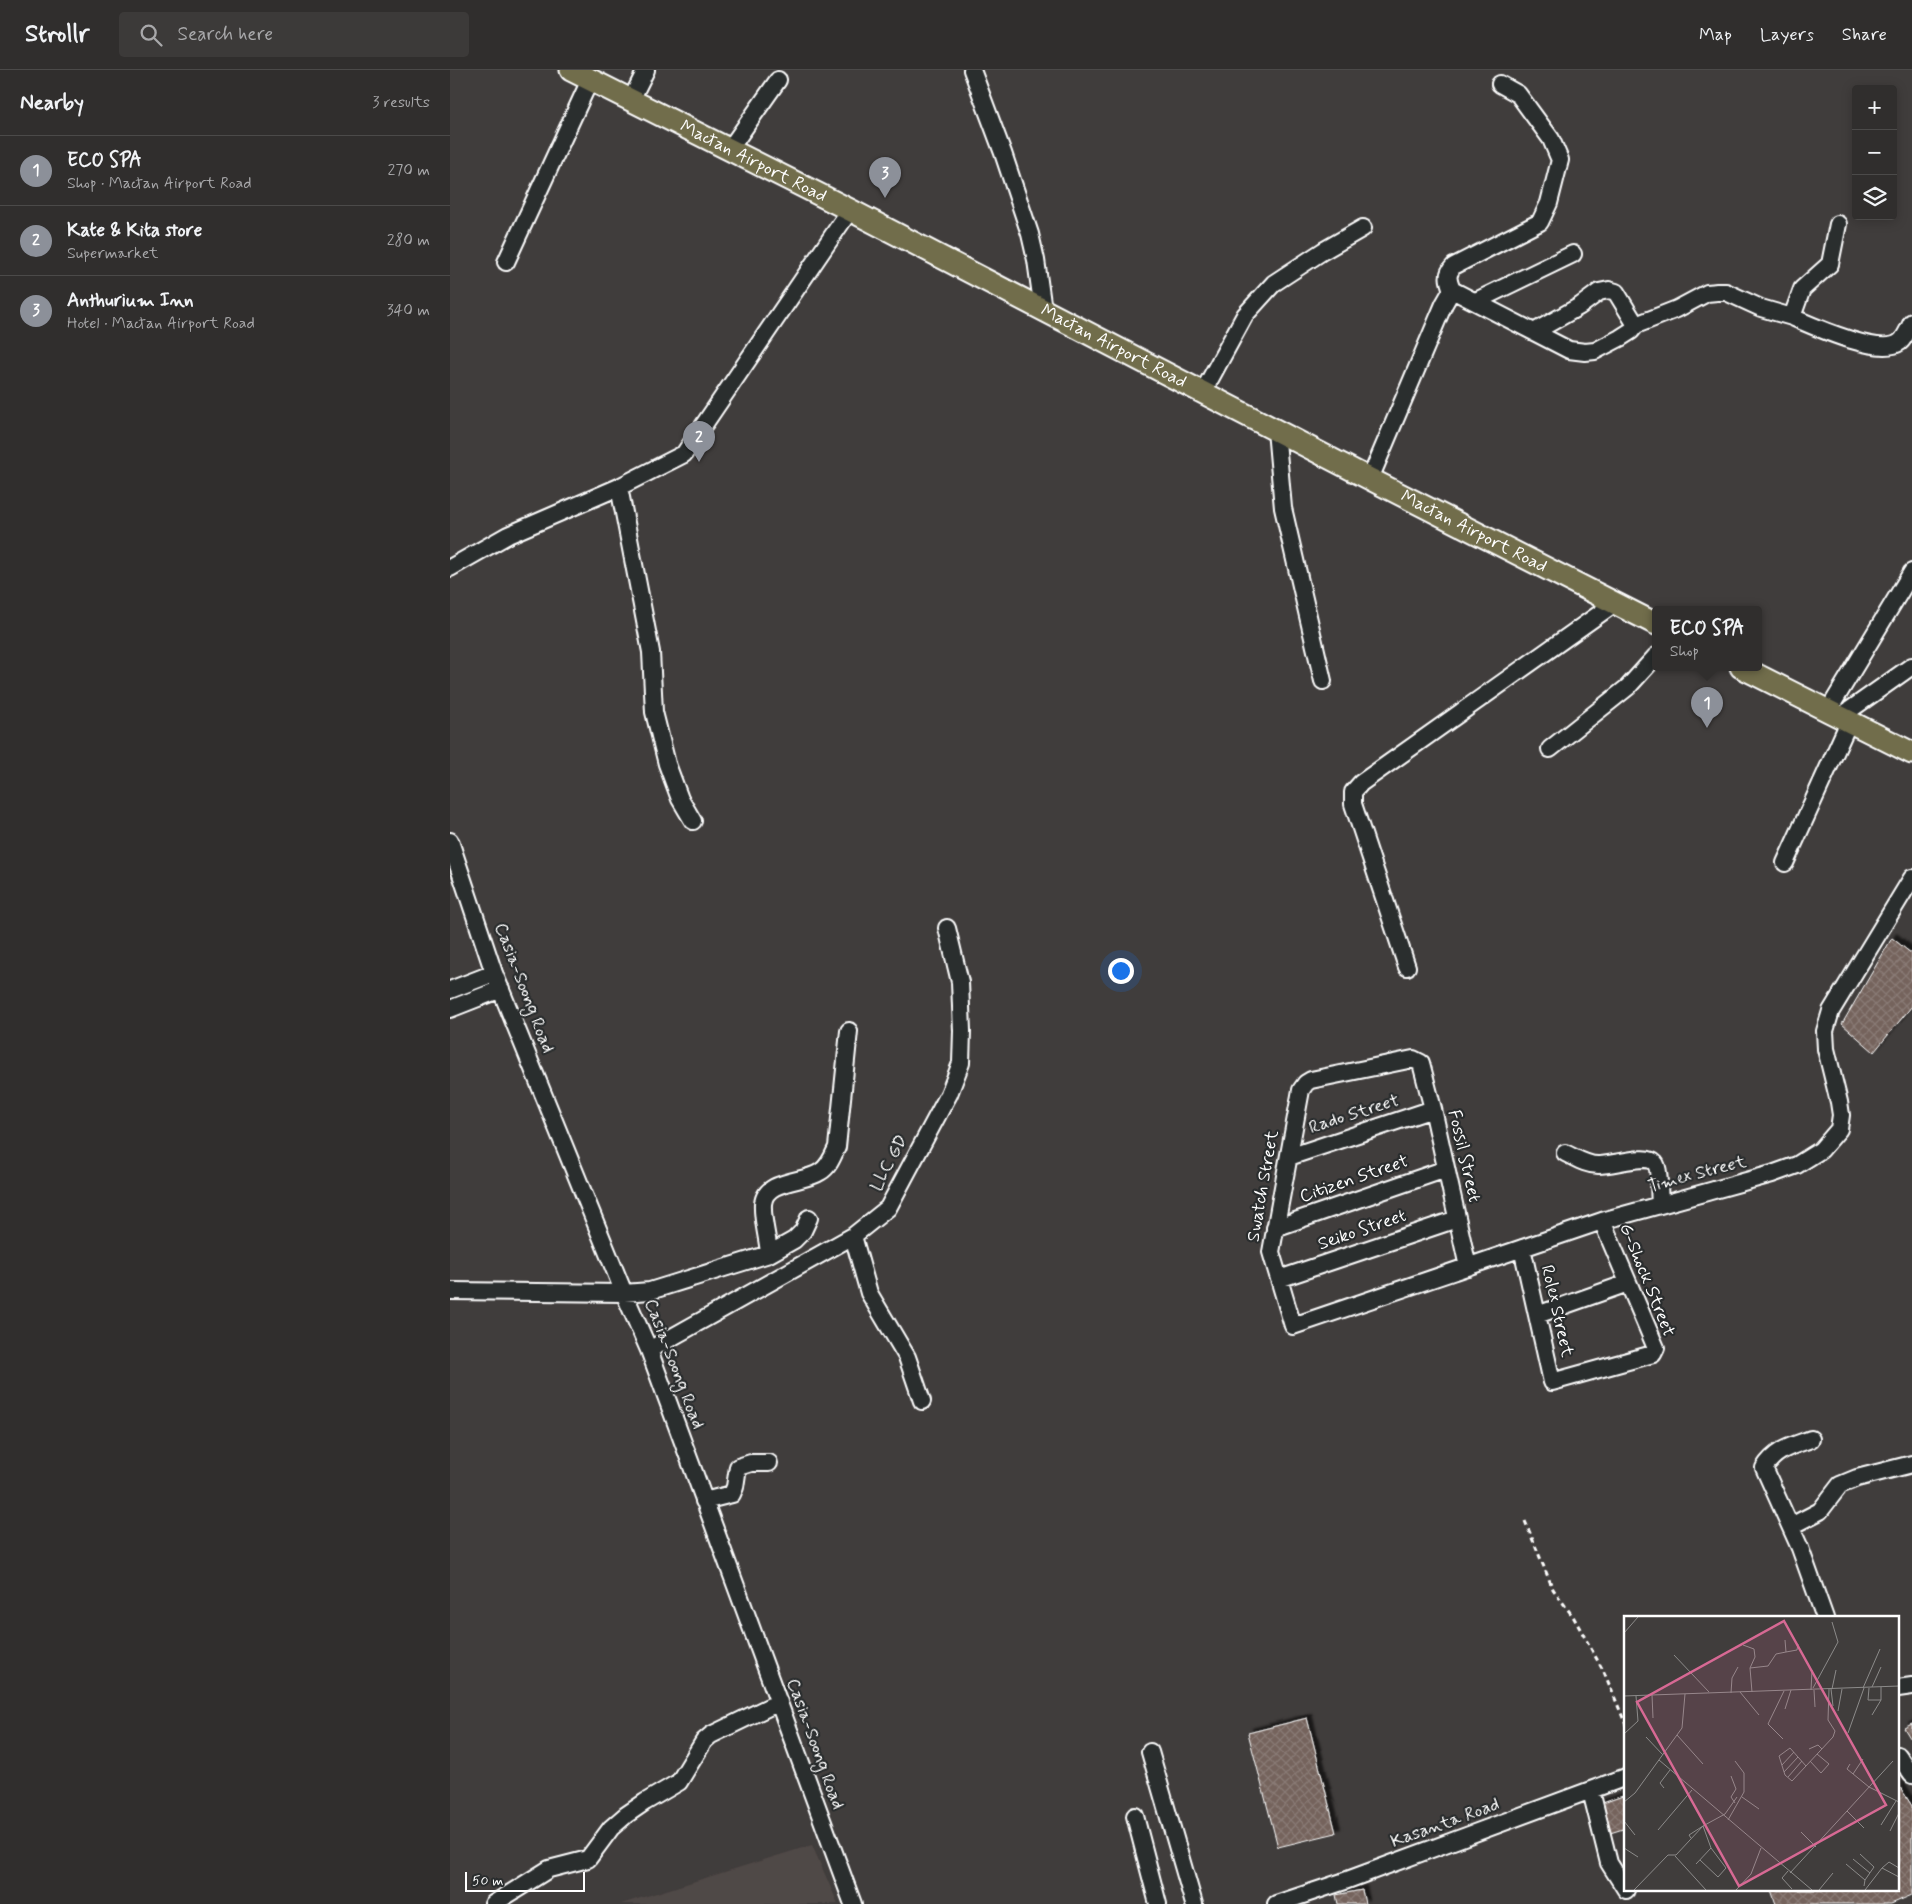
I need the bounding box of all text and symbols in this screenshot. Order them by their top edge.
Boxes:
search box [119,12,469,57]
text: Strollr [25,19,89,50]
icon: search [137,21,165,49]
text: Search here [177,22,273,47]
text: Map [1699,23,1732,47]
text: Layers [1760,23,1814,47]
text: Share [1842,23,1887,47]
map controls [1852,85,1897,220]
button: + [1852,85,1897,130]
text: Nearby [20,89,84,117]
text: 3 results [372,92,430,113]
street label: Mactan Airport Road [676,115,831,208]
button: − [1852,130,1897,175]
text: ECO SPA [67,148,142,173]
pin: 3 [869,157,901,198]
text: 1 [32,160,40,181]
text: 270 m [387,160,430,181]
text: Shop · Mactan Airport Road [67,173,252,194]
button: layers [1852,175,1897,220]
text: Kate & Kita store [67,218,202,243]
text: 2 [32,230,40,251]
text: 280 m [387,230,430,251]
text: Supermarket [67,243,158,264]
text: Anthurium Inn [67,288,194,313]
street label: Mactan Airport Road [1037,299,1191,394]
text: 3 [32,300,40,321]
text: 340 m [386,300,430,321]
text: Hotel · Mactan Airport Road [67,313,255,334]
pin: 2 [683,421,715,462]
street label: Mactan Airport Road [1397,485,1551,579]
popup [1652,606,1762,671]
text: ECO SPA [1670,616,1744,641]
text: Shop [1670,641,1699,662]
pin: 1 [1691,687,1723,728]
street label: Casia-Soong Road [487,920,560,1057]
your location [1108,958,1134,984]
street label: Rado Street [1306,1088,1402,1140]
street label: Fossil Street [1442,1107,1486,1205]
street label: Swatch Street [1241,1128,1285,1244]
street label: LLC GD [864,1131,914,1195]
street label: Citizen Street [1296,1149,1412,1209]
street label: Timex Street [1645,1149,1749,1199]
street label: Seiko Street [1315,1204,1410,1256]
street label: G-Shock Street [1613,1220,1681,1340]
street label: Rolex Street [1535,1263,1579,1360]
street label: Casia-Soong Road [637,1296,710,1433]
inset map [1624,1616,1900,1892]
street label: Casia-Soong Road [779,1675,850,1813]
street label: Kasanta Road [1387,1792,1503,1854]
scale bar [465,1869,585,1892]
text: 50 m [472,1872,503,1890]

